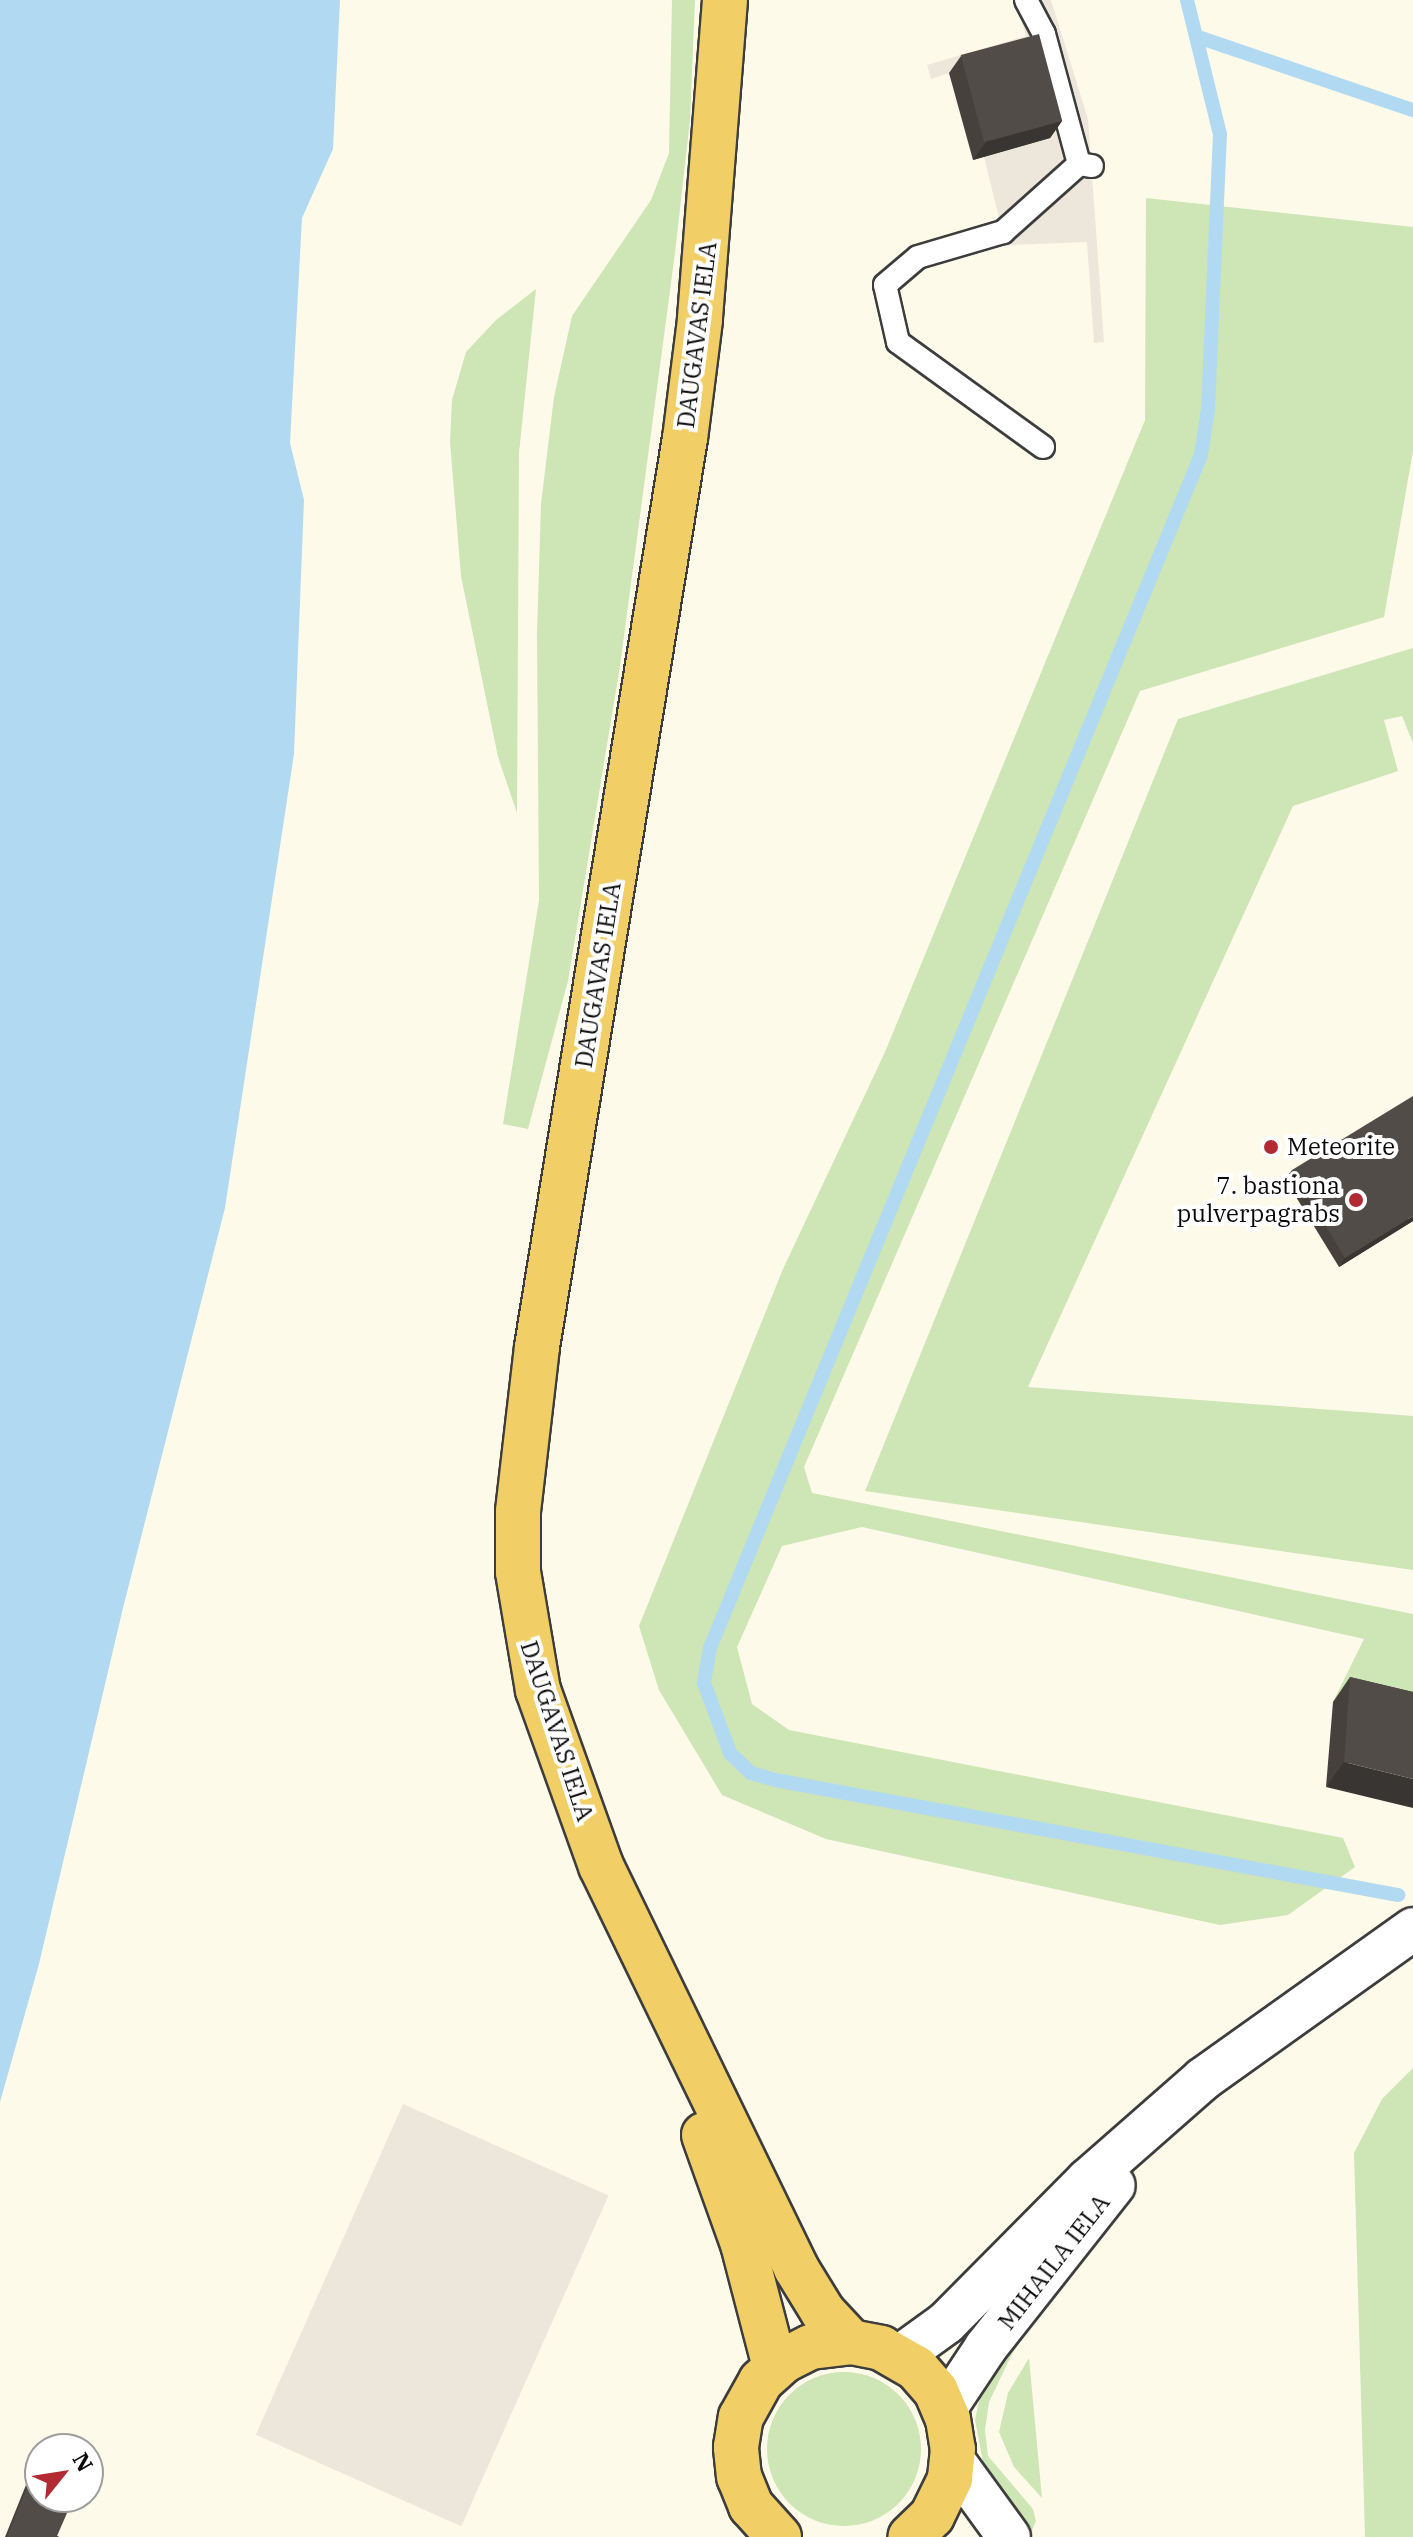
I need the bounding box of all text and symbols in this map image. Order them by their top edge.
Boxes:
street label: DAUGAVAS IELA [671,240,723,430]
street label: DAUGAVAS IELA [569,880,627,1070]
place label: Meteorite [1287,1133,1395,1161]
marker: Meteorite [1262,1138,1280,1156]
place label: 7. bastiona pulverpagrabs [1177,1172,1340,1228]
marker: 7. bastiona pulverpagrabs [1347,1191,1365,1209]
street label: DAUGAVAS IELA [514,1637,600,1825]
street label: MIHAILA IELA [992,2188,1116,2336]
north arrow [24,2433,104,2513]
text: N [67,2447,100,2477]

